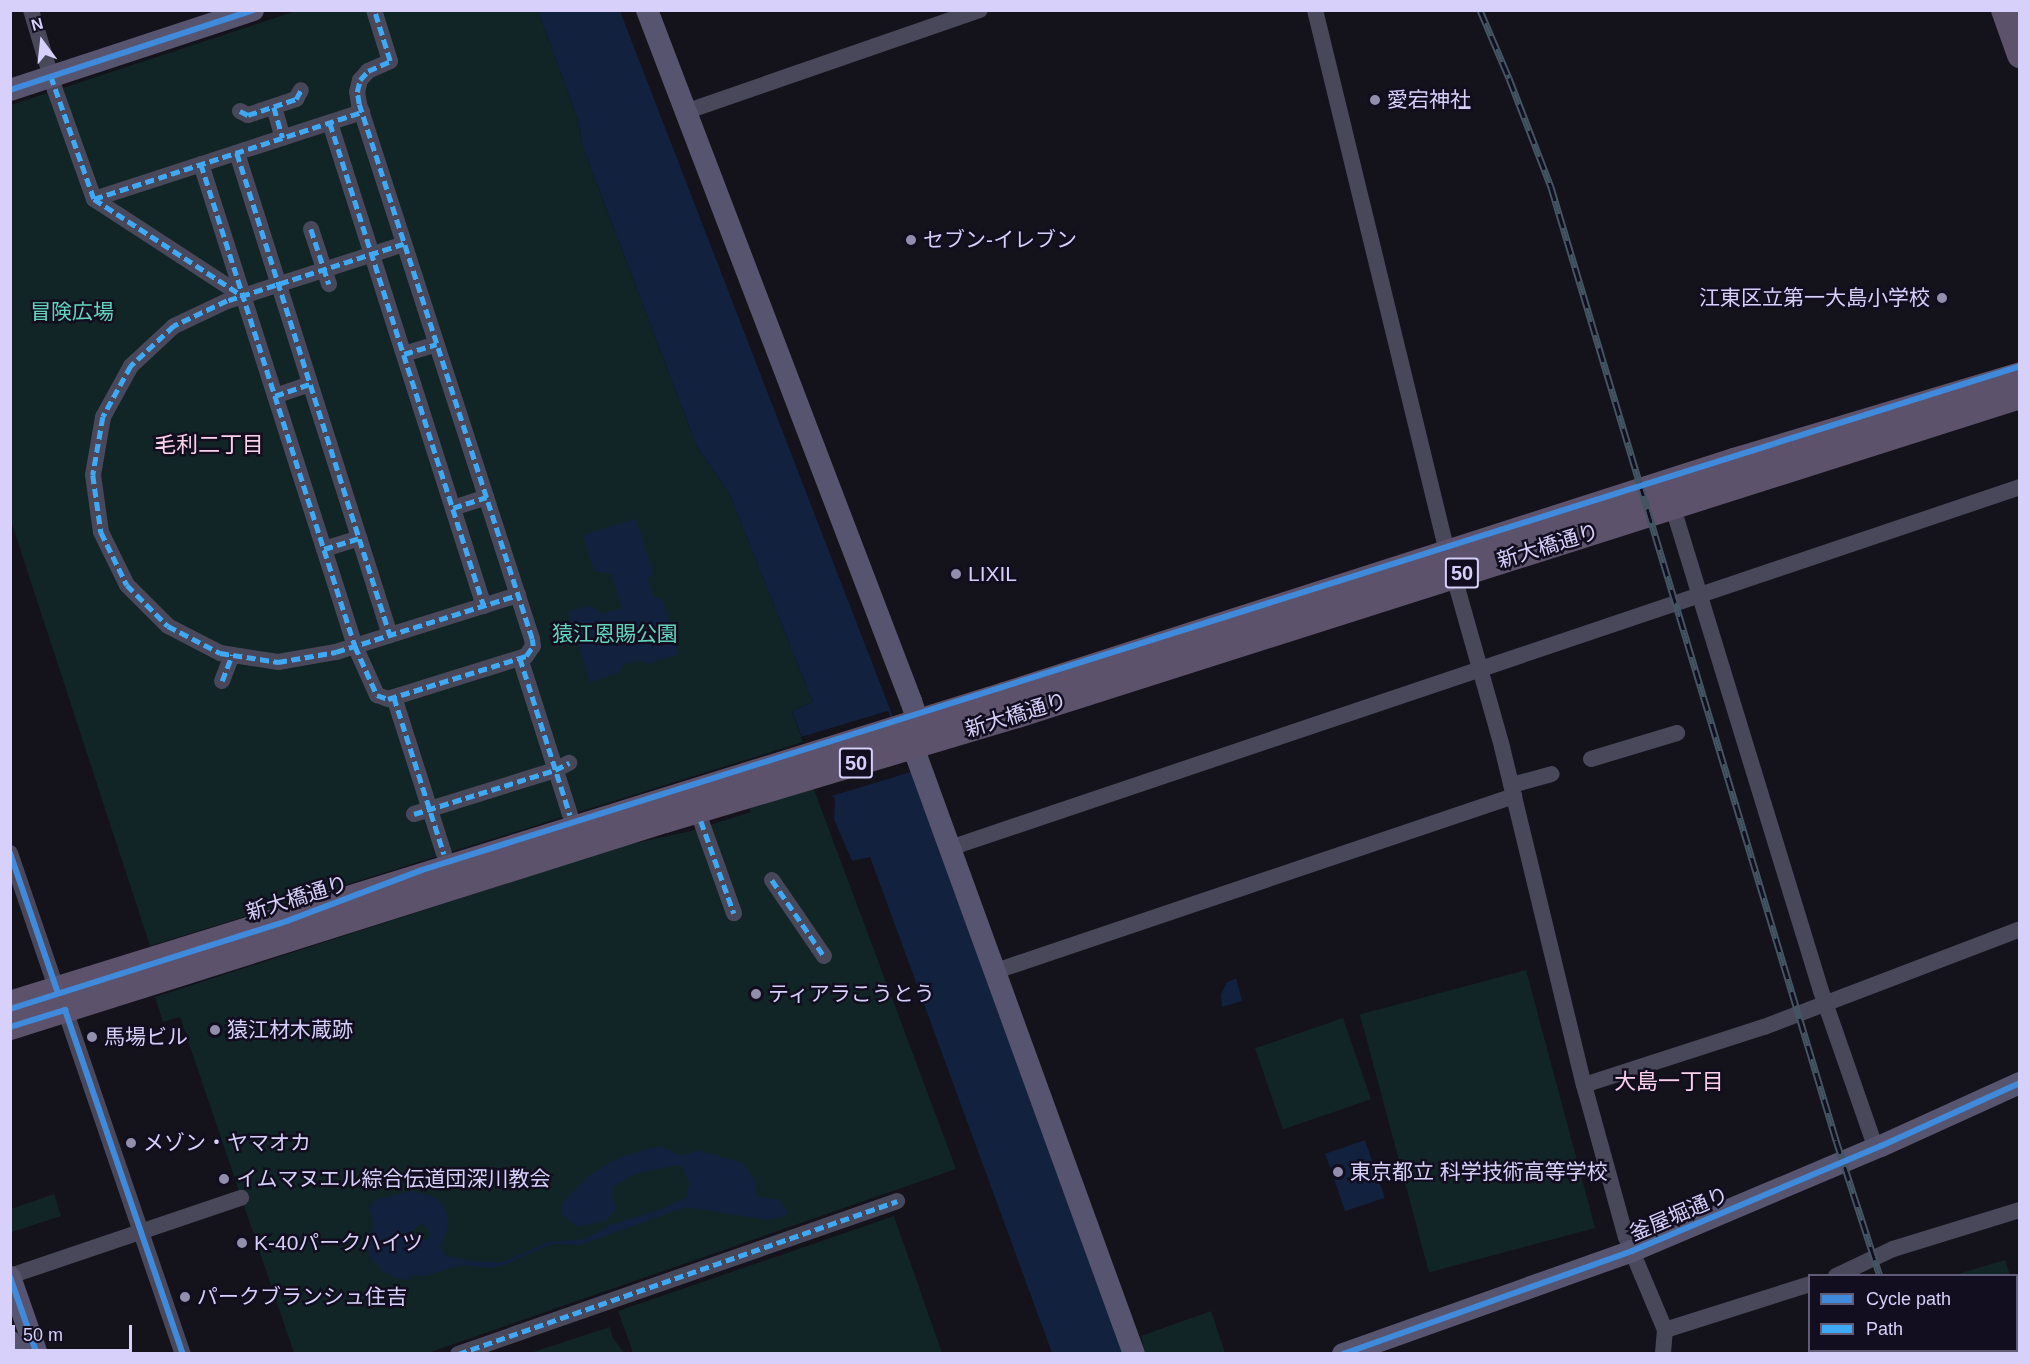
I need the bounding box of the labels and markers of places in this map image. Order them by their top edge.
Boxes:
place label: 愛宕神社 [1387,87,1471,113]
marker: 愛宕神社 [1368,93,1382,107]
place label: セブン-イレブン [923,227,1077,253]
marker: セブン-イレブン [904,233,918,247]
place label: 江東区立第一大島小学校 [1699,285,1930,311]
marker: 江東区立第一大島小学校 [1935,291,1949,305]
place label: LIXIL [968,561,1017,587]
marker: LIXIL [949,567,963,581]
place label: ティアラこうとう [768,981,936,1007]
marker: ティアラこうとう [749,987,763,1001]
place label: 猿江材木蔵跡 [227,1017,353,1043]
marker: 猿江材木蔵跡 [208,1023,222,1037]
place label: 馬場ビル [104,1024,188,1050]
marker: 馬場ビル [85,1030,99,1044]
place label: メゾン・ヤマオカ [143,1130,311,1156]
marker: メゾン・ヤマオカ [124,1136,138,1150]
place label: 東京都立 科学技術高等学校 [1350,1159,1608,1185]
marker: 東京都立 科学技術高等学校 [1331,1165,1345,1179]
place label: イムマヌエル綜合伝道団深川教会 [236,1166,551,1192]
marker: イムマヌエル綜合伝道団深川教会 [217,1172,231,1186]
place label: K-40パークハイツ [254,1230,424,1256]
marker: K-40パークハイツ [235,1236,249,1250]
place label: パークブランシュ住吉 [197,1284,407,1310]
marker: パークブランシュ住吉 [178,1290,192,1304]

